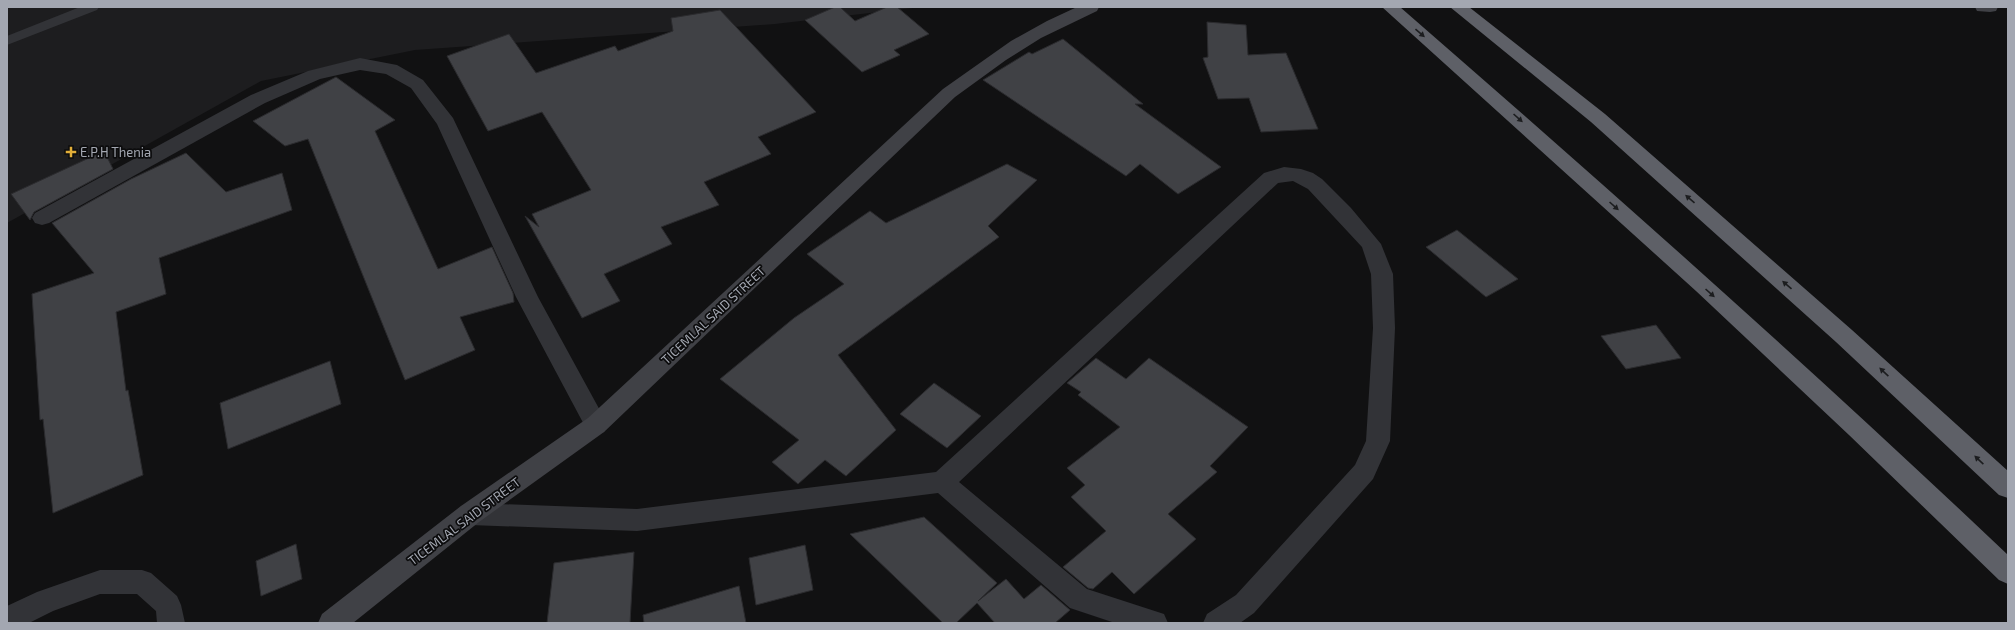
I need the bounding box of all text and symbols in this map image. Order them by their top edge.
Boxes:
one-way arrow [1415,28,1425,37]
one-way arrow [1512,114,1523,123]
place label: E.P.H Thenia [80,144,151,160]
marker: E.P.H Thenia [65,146,77,158]
one-way arrow [1684,195,1695,204]
one-way arrow [1609,201,1619,211]
street label: TICEMLAL SAID STREET [658,262,769,367]
one-way arrow [1782,281,1792,290]
one-way arrow [1705,289,1715,298]
one-way arrow [1878,368,1889,377]
one-way arrow [1974,456,1984,465]
street label: TICEMLAL SAID STREET [405,473,524,568]

